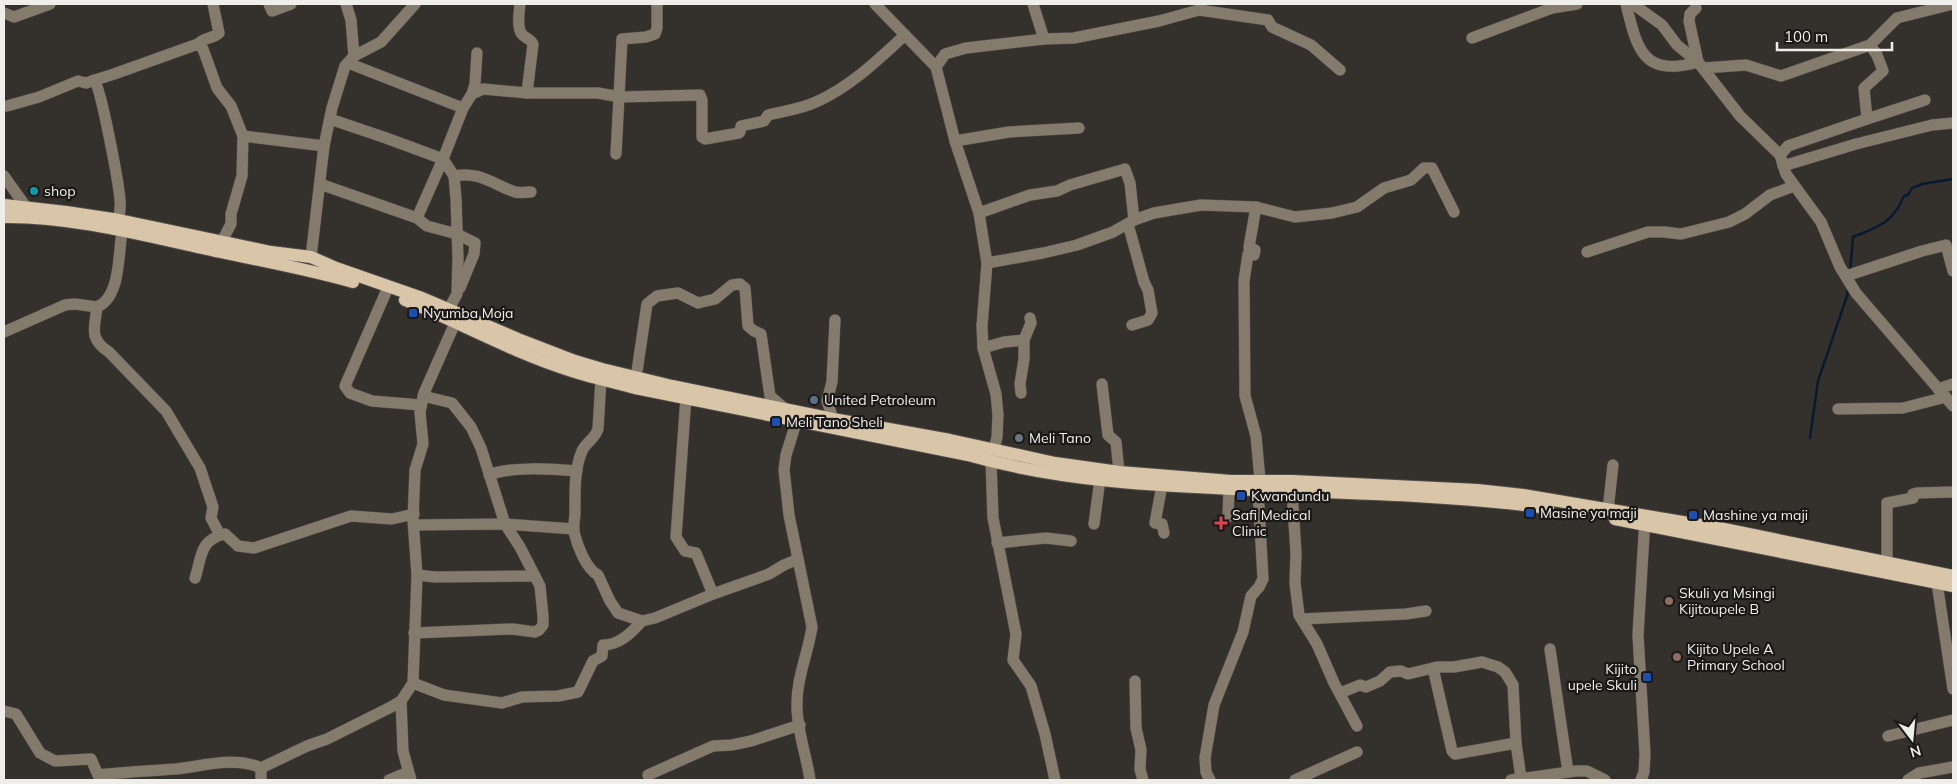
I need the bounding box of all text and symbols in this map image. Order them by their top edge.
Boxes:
scale bar [1777,20,1892,52]
text: 100 m [1784,27,1828,46]
place label: shop [44,182,76,200]
marker: shop [28,185,40,197]
place label: Nyumba Moja [423,304,513,322]
marker: Nyumba Moja [407,307,419,319]
place label: United Petroleum [824,391,936,409]
marker: United Petroleum [808,394,820,406]
place label: Meli Tano Sheli [786,413,883,431]
marker: Meli Tano Sheli [770,416,782,428]
place label: Meli Tano [1029,429,1091,447]
marker: Meli Tano [1013,432,1025,444]
place label: Kwandundu [1251,487,1329,505]
marker: Kwandundu [1235,490,1247,502]
place label: Masine ya maji [1540,504,1637,522]
place label: Safi Medical Clinic [1232,506,1311,540]
place label: Mashine ya maji [1703,506,1808,524]
marker: Masine ya maji [1524,507,1536,519]
marker: Mashine ya maji [1687,509,1699,521]
marker: Safi Medical Clinic [1214,516,1228,530]
place label: Skuli ya Msingi Kijitoupele B [1679,584,1775,618]
marker: Skuli ya Msingi Kijitoupele B [1663,595,1675,607]
place label: Kijito Upele A Primary School [1687,640,1785,674]
marker: Kijito Upele A Primary School [1671,651,1683,663]
place label: Kijito upele Skuli [1568,660,1637,694]
marker: Kijito upele Skuli [1641,671,1653,683]
north arrow [1887,714,1937,764]
text: N [1908,741,1923,762]

